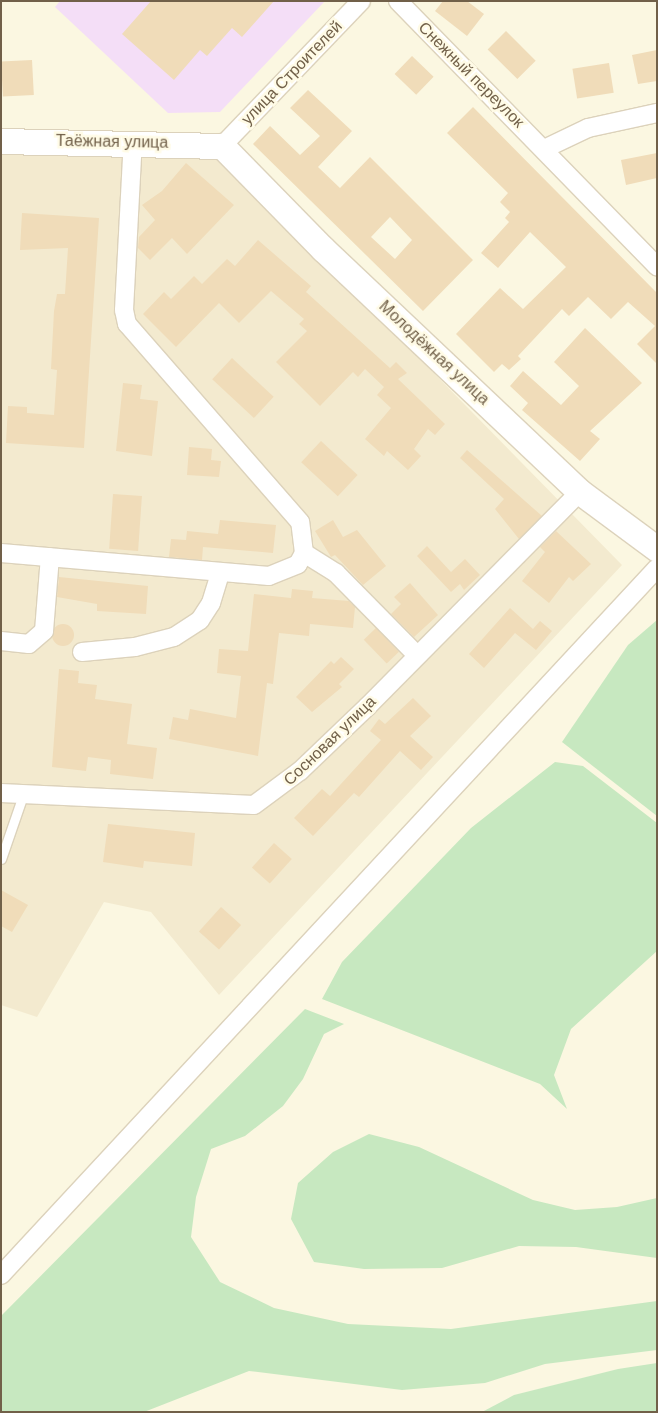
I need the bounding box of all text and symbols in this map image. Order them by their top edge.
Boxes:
street label: улица Строителей [238,17,346,129]
street label: Снежный переулок [414,18,528,132]
street label: Таёжная улица [56,131,168,153]
street label: Молодёжная улица [375,297,493,409]
street label: Сосновая улица [280,692,380,790]

